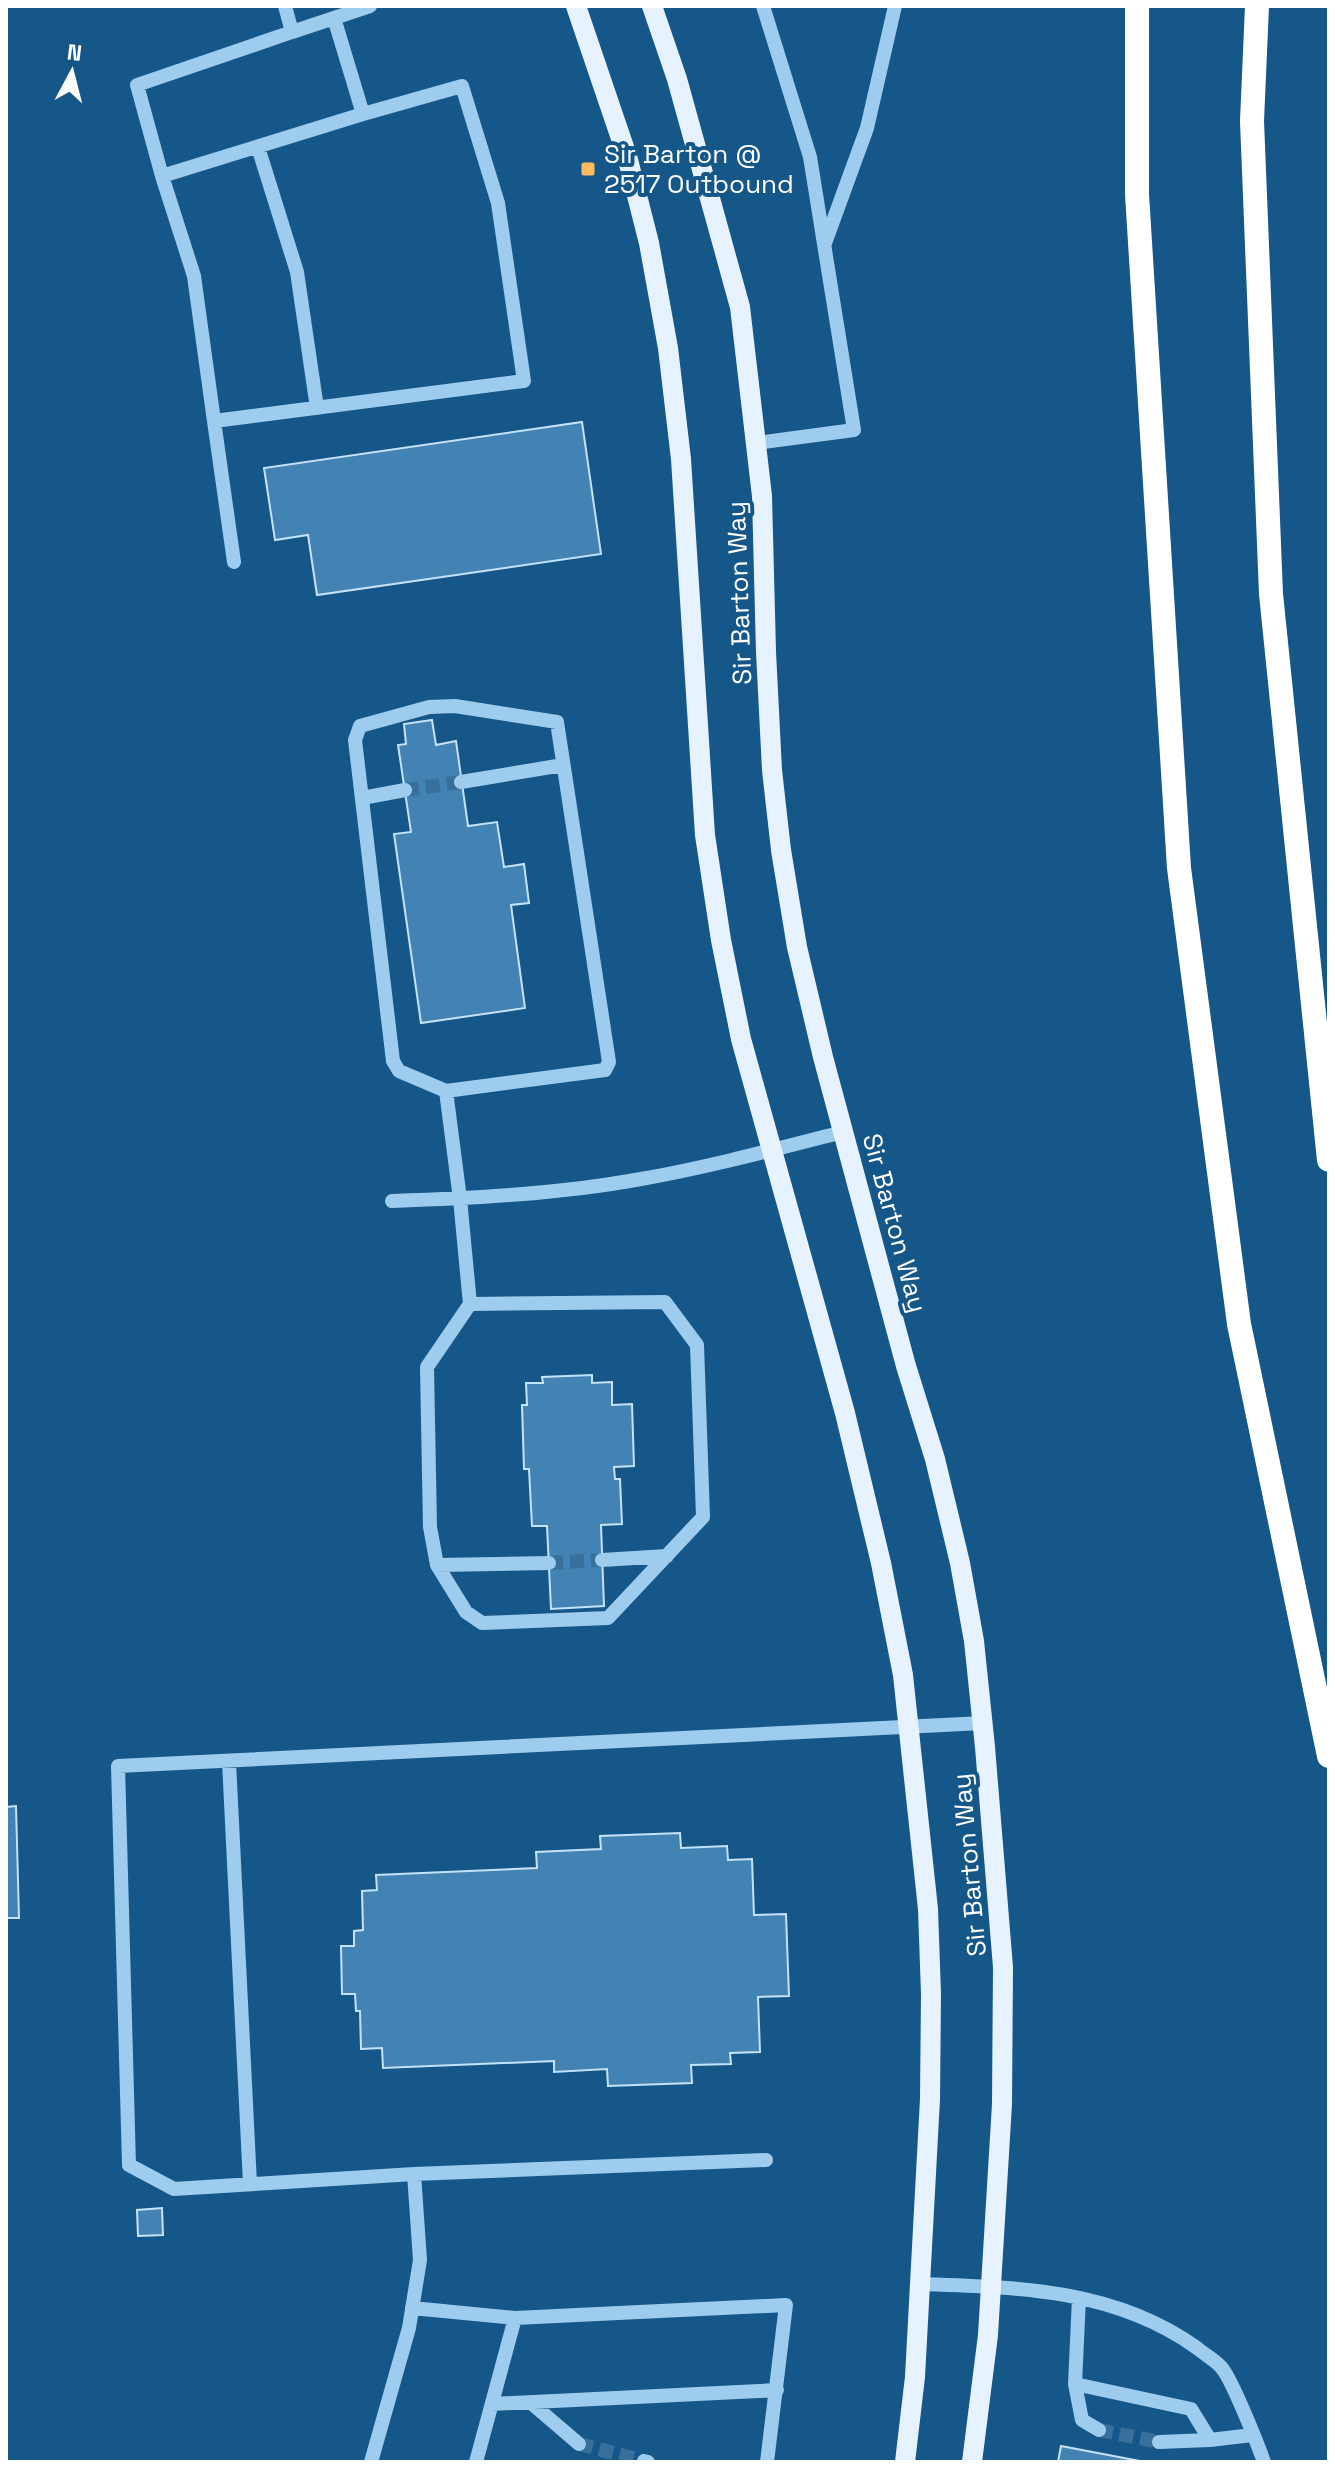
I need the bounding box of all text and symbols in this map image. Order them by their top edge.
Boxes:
north arrow [32,32,112,112]
text: N [65,37,83,67]
place label: Sir Barton @ 2517 Outbound [604,137,794,201]
marker: Sir Barton @ 2517 Outbound [579,160,597,178]
street label: Sir Barton Way [719,501,759,685]
street label: Sir Barton Way [855,1130,935,1316]
street label: Sir Barton Way [944,1772,994,1958]

